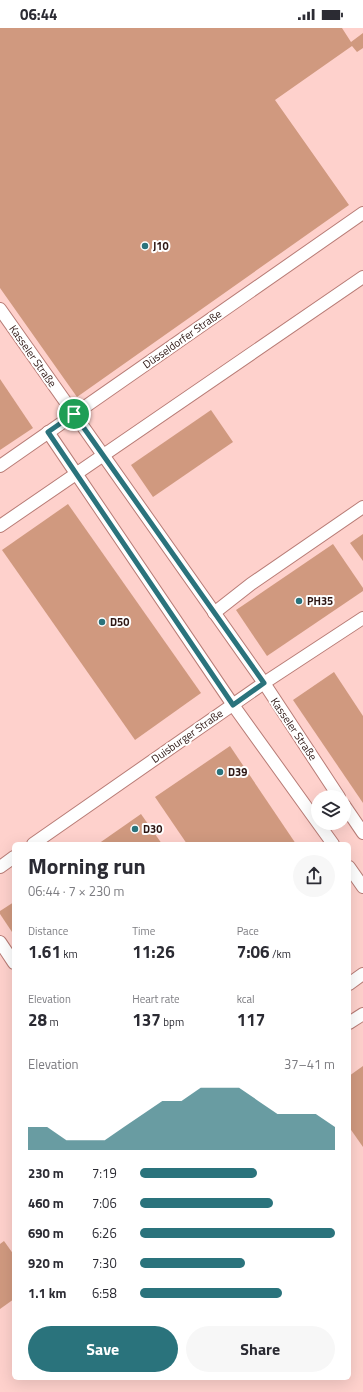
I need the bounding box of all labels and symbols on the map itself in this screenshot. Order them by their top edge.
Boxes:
place label: J10 [153,238,169,254]
marker: J10 [140,241,150,251]
street label: Düsseldorfer Straße [139,306,225,372]
street label: Kasseler Straße [6,322,61,391]
pin [57,397,91,431]
place label: PH35 [307,593,333,609]
marker: PH35 [294,596,304,606]
place label: D50 [110,614,129,630]
marker: D50 [97,617,107,627]
street label: Kasseler Straße [267,694,321,764]
street label: Duisburger Straße [148,705,226,767]
place label: D39 [228,764,247,780]
marker: D39 [215,767,225,777]
place label: D30 [143,821,162,837]
marker: D30 [130,824,140,834]

